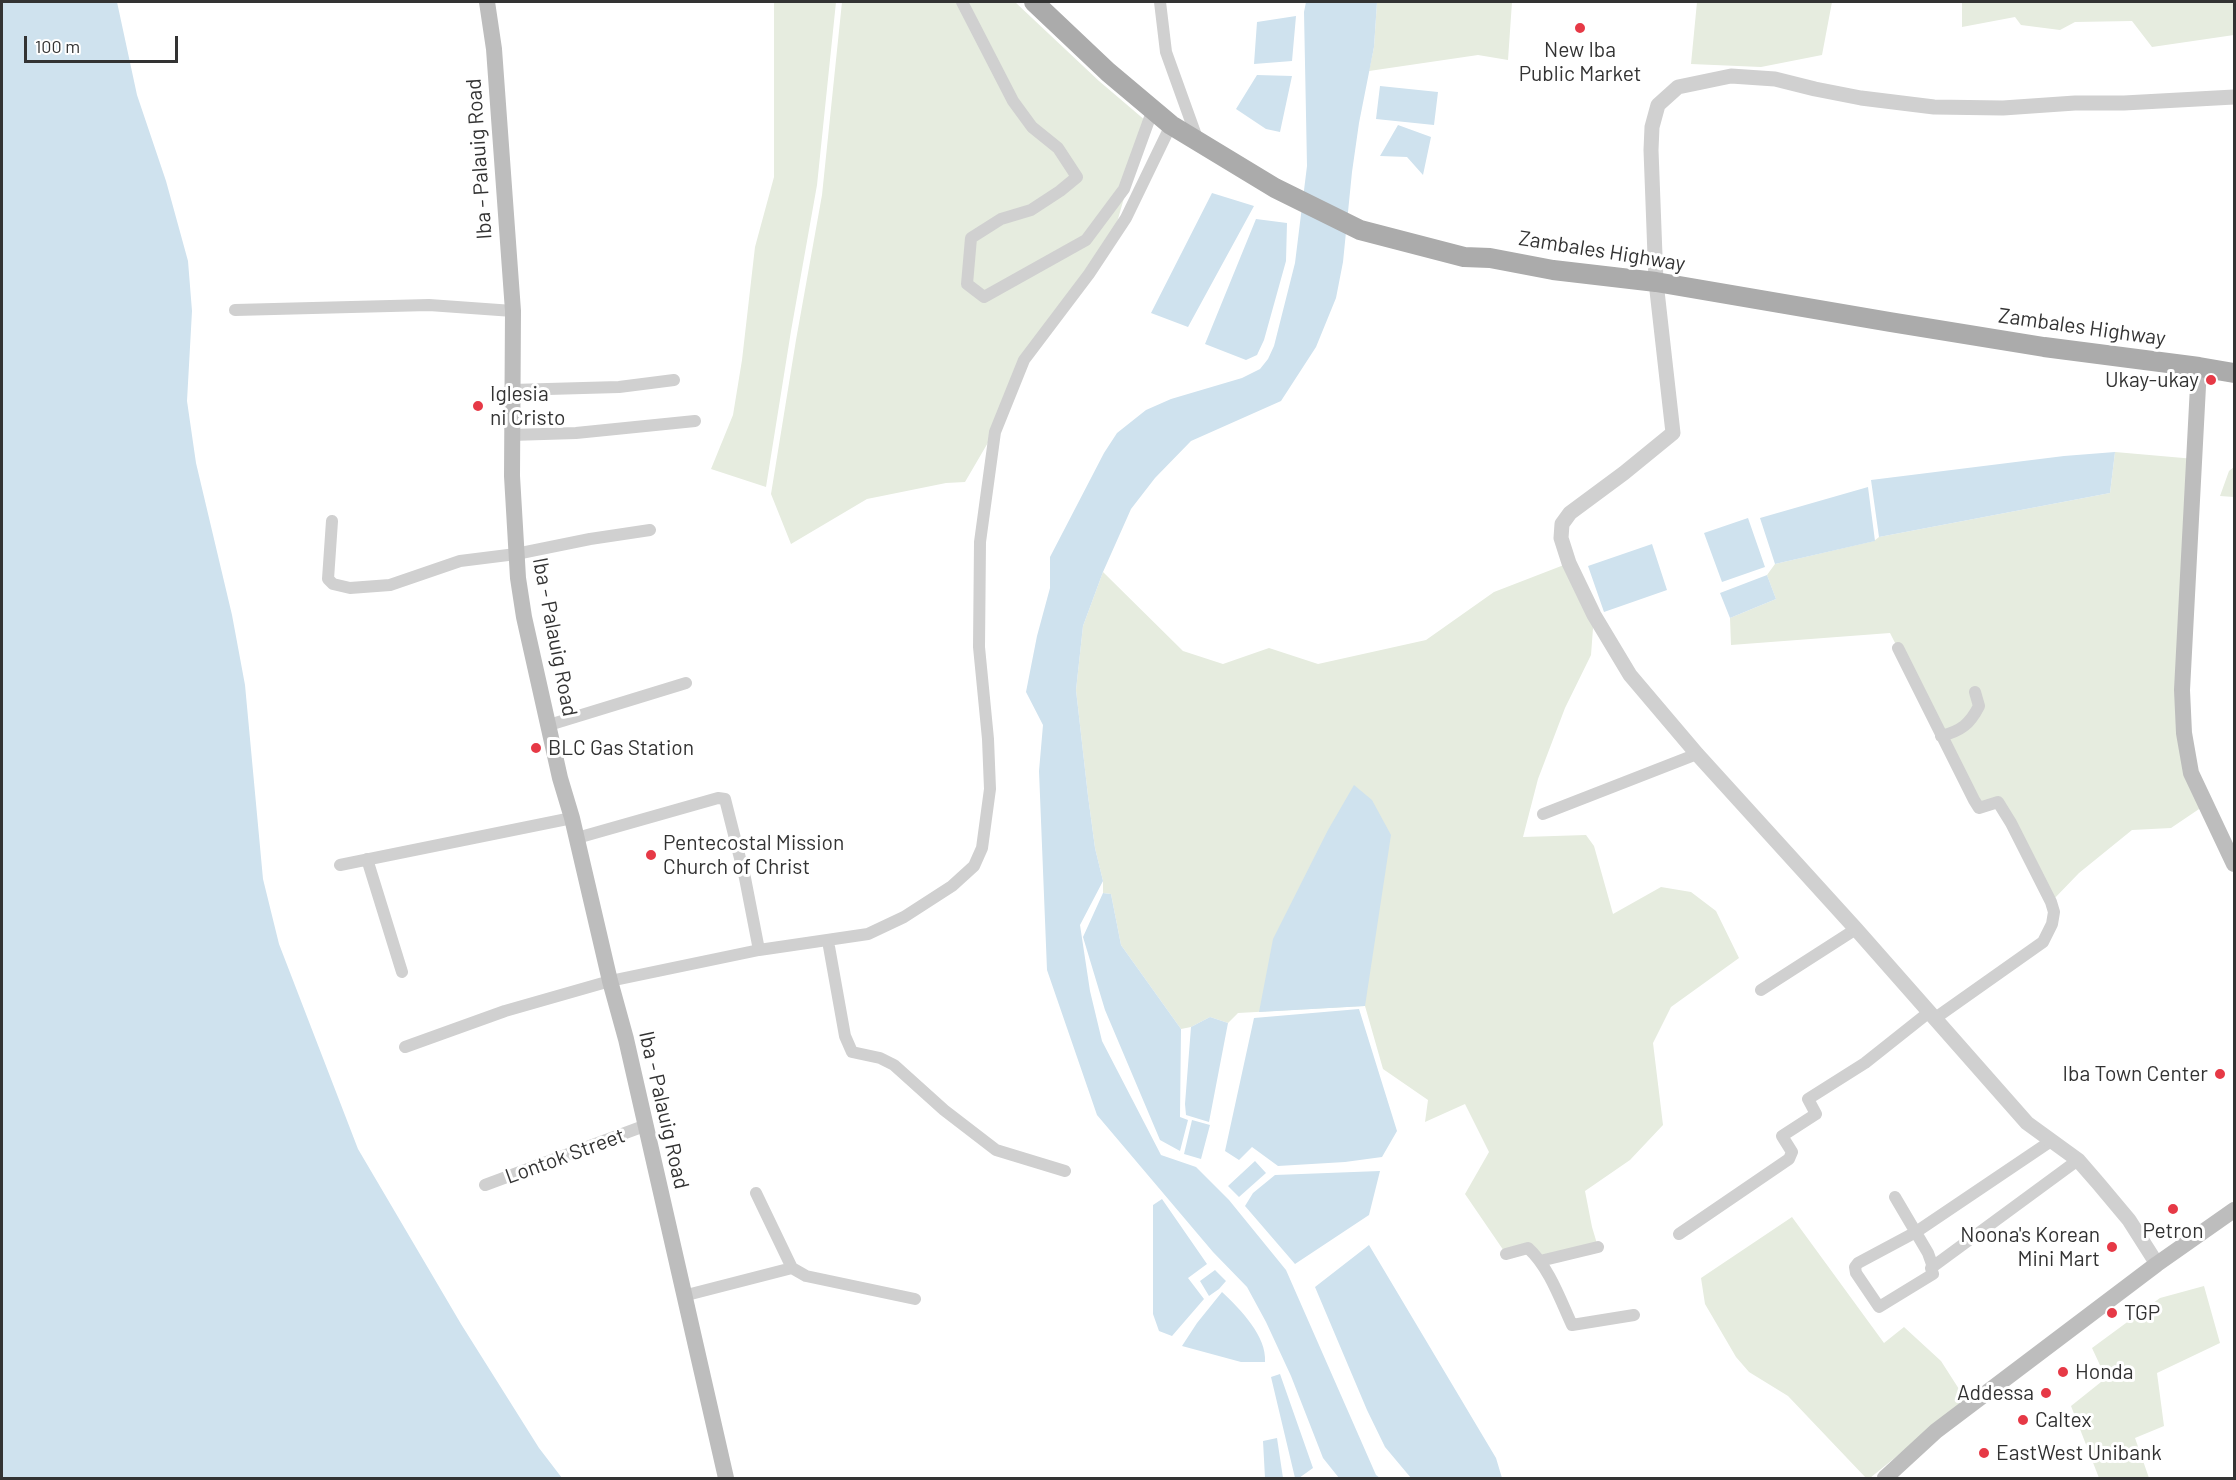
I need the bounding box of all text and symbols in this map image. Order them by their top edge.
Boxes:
marker: New Iba Public Market [1573,21,1587,35]
scale bar [27,24,182,62]
text: 100 m [35,35,80,57]
place label: New Iba Public Market [1519,37,1641,87]
street label: Iba - Palauig Road [461,78,497,240]
street label: Zambales Highway [1517,225,1687,277]
street label: Zambales Highway [1997,303,2167,351]
place label: Ukay-ukay [2105,367,2199,393]
marker: Ukay-ukay [2204,373,2218,387]
place label: Iglesia ni Cristo [490,381,565,431]
marker: Iglesia ni Cristo [471,399,485,413]
street label: Iba - Palauig Road [527,555,583,719]
place label: BLC Gas Station [548,735,694,761]
marker: BLC Gas Station [529,741,543,755]
place label: Pentecostal Mission Church of Christ [663,830,844,880]
marker: Pentecostal Mission Church of Christ [644,848,658,862]
street label: Iba - Palauig Road [634,1029,694,1191]
place label: Iba Town Center [2063,1061,2208,1087]
marker: Iba Town Center [2213,1067,2227,1081]
street label: Lontok Street [502,1123,628,1189]
marker: Petron [2166,1202,2180,1216]
place label: Petron [2142,1218,2204,1244]
place label: Noona's Korean Mini Mart [1960,1222,2100,1272]
marker: Noona's Korean Mini Mart [2105,1240,2119,1254]
place label: TGP [2124,1300,2160,1326]
marker: TGP [2105,1306,2119,1320]
place label: Honda [2075,1359,2134,1385]
marker: Honda [2056,1365,2070,1379]
place label: Addessa [1957,1380,2034,1406]
marker: Addessa [2039,1386,2053,1400]
place label: Caltex [2035,1407,2091,1433]
marker: Caltex [2016,1413,2030,1427]
place label: EastWest Unibank [1996,1440,2162,1466]
marker: EastWest Unibank [1977,1446,1991,1460]

